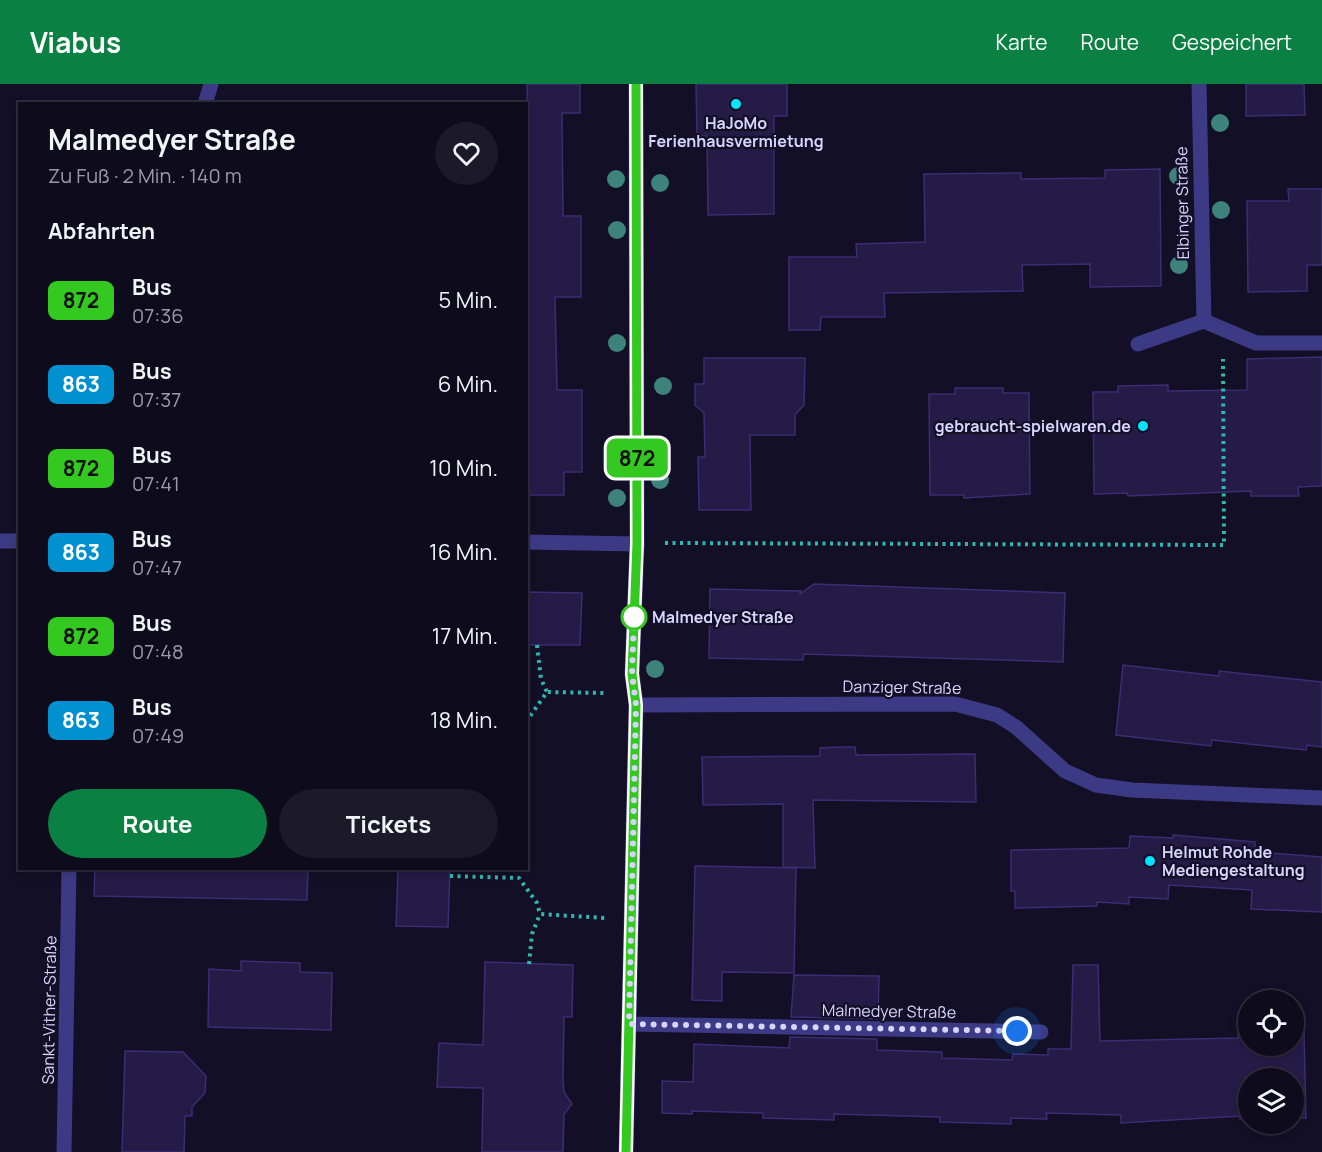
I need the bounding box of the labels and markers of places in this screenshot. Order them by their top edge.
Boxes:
marker: HaJoMo Ferienhausvermietung [729,97,743,111]
place label: HaJoMo Ferienhausvermietung [648,112,824,152]
place label: gebraucht-spielwaren.de [935,415,1131,437]
marker: gebraucht-spielwaren.de [1136,419,1150,433]
marker: Malmedyer Straße [621,604,647,630]
place label: Malmedyer Straße [652,606,794,628]
place label: Helmut Rohde Mediengestaltung [1162,841,1305,881]
marker: Helmut Rohde Mediengestaltung [1143,854,1157,868]

